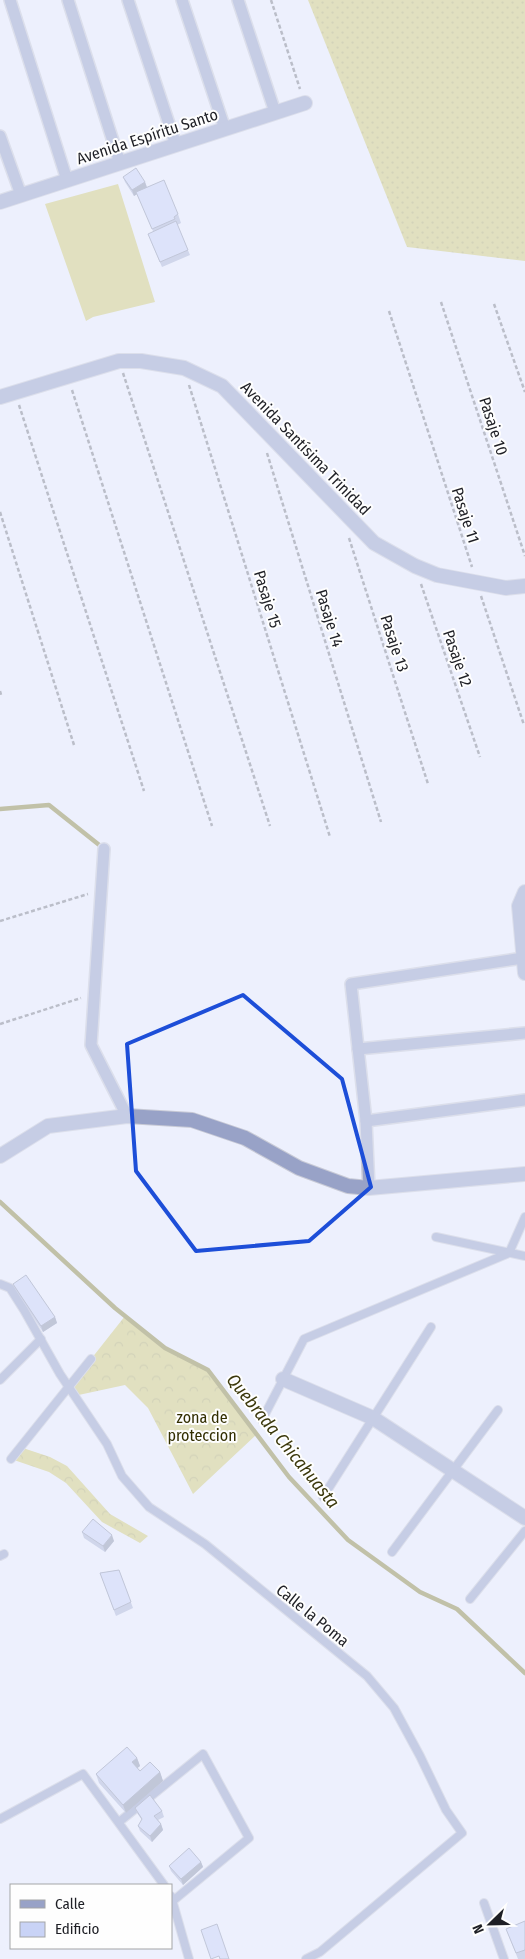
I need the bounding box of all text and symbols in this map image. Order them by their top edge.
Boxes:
street label: Avenida Espíritu Santo [74,105,220,168]
street label: Avenida Santísima Trinidad [237,378,374,519]
street label: Pasaje 10 [475,395,512,458]
street label: Pasaje 11 [448,485,483,545]
street label: Pasaje 15 [250,568,285,630]
street label: Pasaje 14 [312,587,347,650]
street label: Pasaje 13 [376,612,413,674]
street label: Pasaje 12 [439,627,476,689]
water label: Quebrada Chicahuasta [222,1369,344,1513]
park label: zona de proteccion [167,1408,237,1445]
street label: Calle la Poma [273,1580,353,1651]
legend [10,1884,172,1949]
text: Calle [55,1895,85,1913]
north arrow [465,1899,515,1949]
text: Edificio [55,1920,100,1938]
text: N [469,1922,488,1936]

